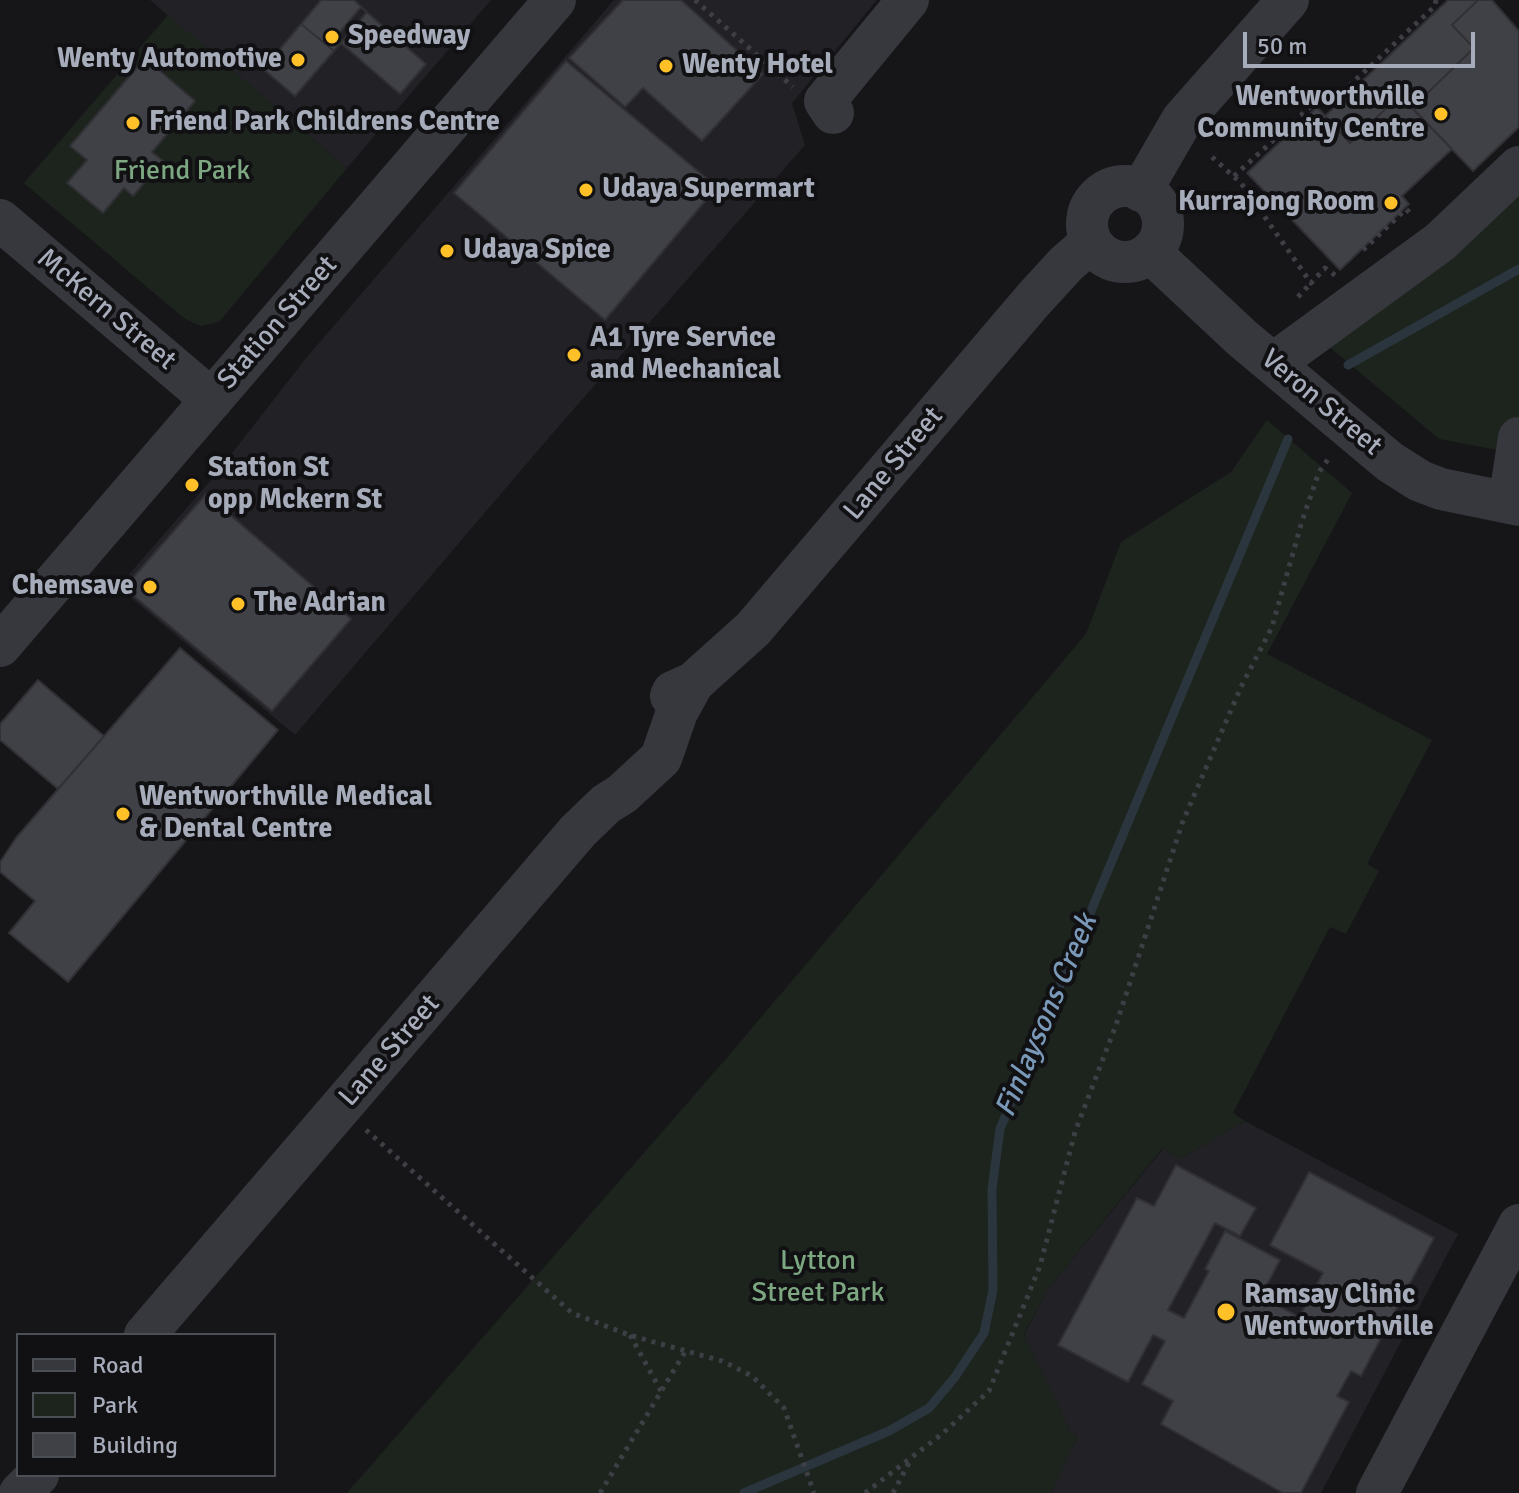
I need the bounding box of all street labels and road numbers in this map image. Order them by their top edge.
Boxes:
street label: McKern Street [30,242,182,378]
street label: Station Street [211,249,345,397]
street label: Veron Street [1254,343,1388,463]
street label: Lane Street [837,401,951,527]
street label: Lane Street [332,988,448,1114]

